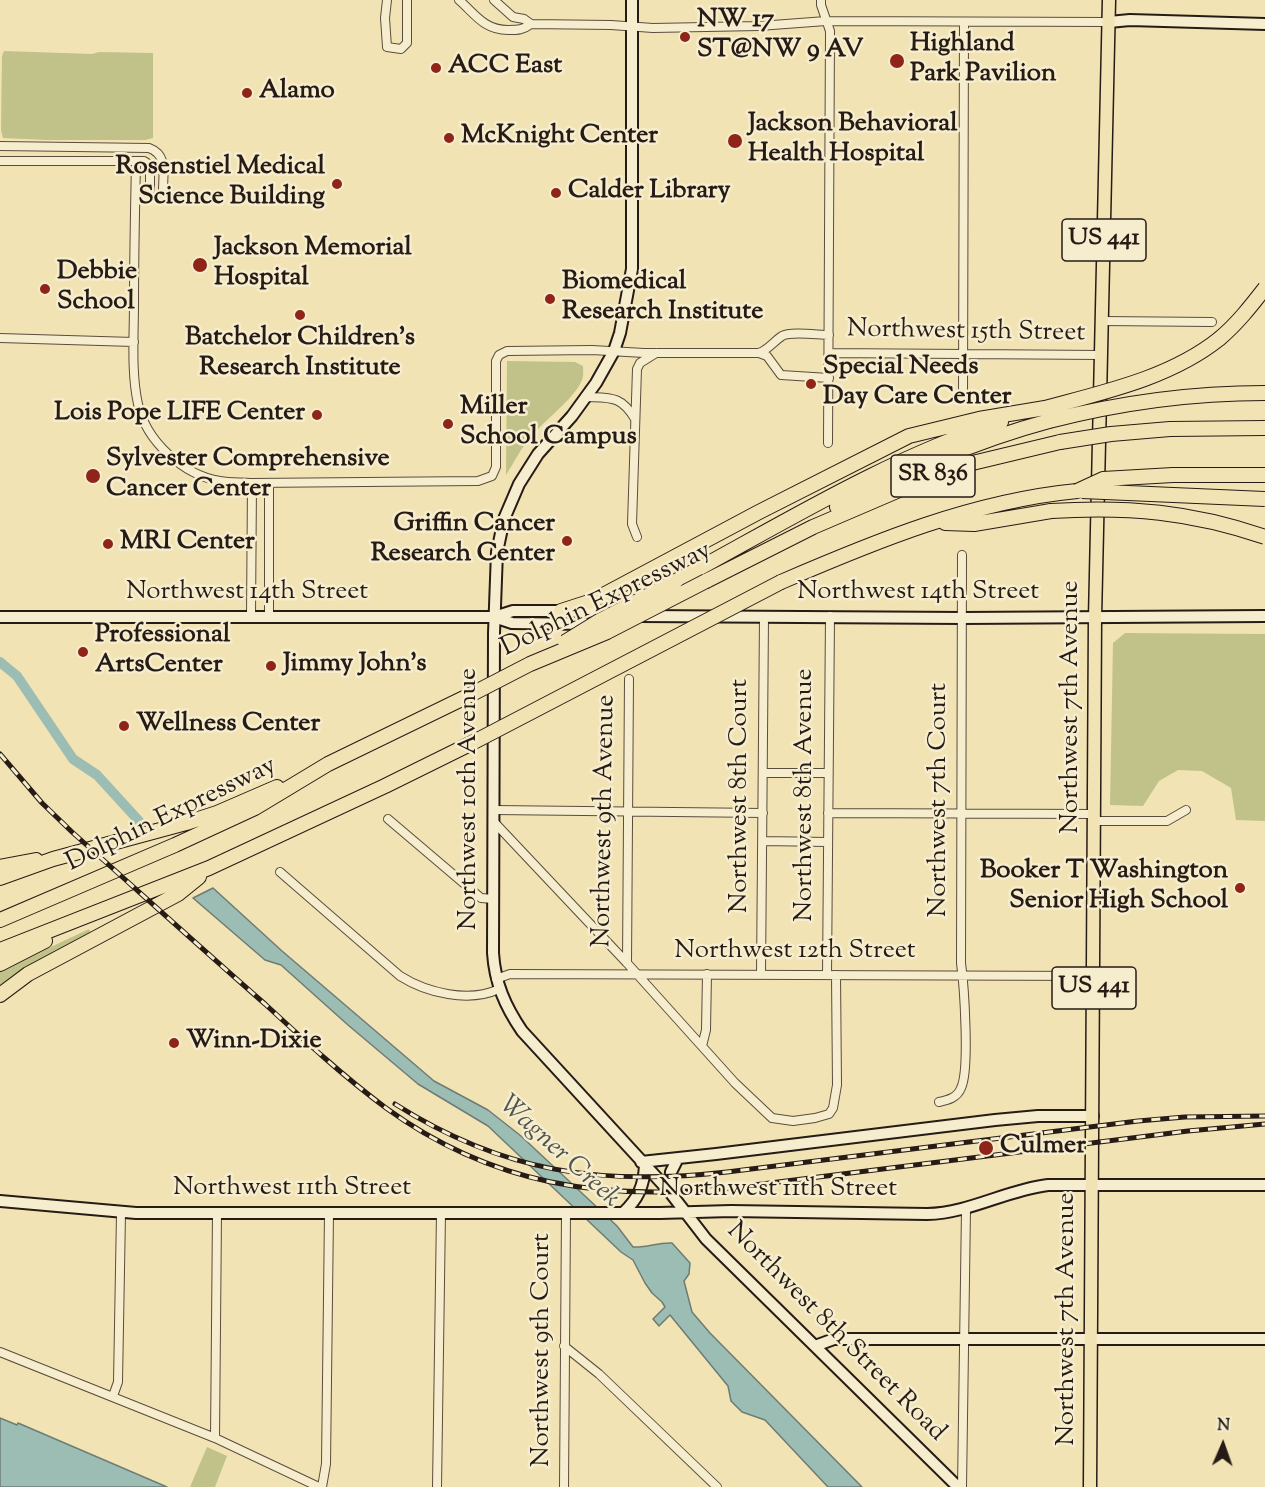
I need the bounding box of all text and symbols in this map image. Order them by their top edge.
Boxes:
place label: NW 17 ST@NW 9 AV [697,6,863,67]
marker: NW 17 ST@NW 9 AV [678,30,692,44]
place label: Highland Park Pavilion [910,30,1056,92]
place label: ACC East [448,52,562,84]
marker: Highland Park Pavilion [888,52,906,70]
marker: ACC East [429,61,443,75]
place label: Alamo [259,77,335,109]
marker: Alamo [240,86,254,100]
place label: Jackson Behavioral Health Hospital [748,110,958,172]
place label: McKnight Center [461,122,658,154]
marker: McKnight Center [442,131,456,145]
marker: Jackson Behavioral Health Hospital [726,132,744,150]
place label: Rosenstiel Medical Science Building [115,153,325,214]
marker: Rosenstiel Medical Science Building [330,177,344,191]
place label: Calder Library [568,177,730,209]
marker: Calder Library [549,186,563,200]
road number: US 441 [1062,219,1146,261]
place label: Jackson Memorial Hospital [214,234,412,296]
marker: Jackson Memorial Hospital [191,256,209,274]
place label: Debbie School [57,258,137,320]
place label: Biomedical Research Institute [562,268,763,330]
marker: Debbie School [38,282,52,296]
marker: Biomedical Research Institute [543,292,557,306]
marker: Batchelor Children’s Research Institute [293,308,307,322]
street label: Northwest 15th Street [847,315,1085,351]
place label: Batchelor Children’s Research Institute [185,324,415,386]
place label: Special Needs Day Care Center [823,353,1012,414]
marker: Special Needs Day Care Center [804,377,818,391]
place label: Miller School Campus [460,393,637,454]
place label: Lois Pope LIFE Center [54,399,305,431]
marker: Lois Pope LIFE Center [310,408,324,422]
marker: Miller School Campus [441,417,455,431]
place label: Sylvester Comprehensive Cancer Center [106,445,390,506]
road number: SR 836 [891,455,975,497]
marker: Sylvester Comprehensive Cancer Center [84,467,102,485]
place label: Griffin Cancer Research Center [371,510,555,572]
place label: MRI Center [120,528,255,560]
marker: Griffin Cancer Research Center [560,534,574,548]
marker: MRI Center [101,537,115,551]
street label: Dolphin Expressway [497,537,717,665]
street label: Northwest 14th Street [126,578,368,610]
street label: Northwest 14th Street [797,578,1039,610]
street label: Northwest 7th Avenue [1057,580,1089,834]
place label: Professional ArtsCenter [95,621,230,682]
marker: Professional ArtsCenter [76,645,90,659]
place label: Jimmy John's [283,650,426,682]
marker: Jimmy John's [264,659,278,673]
street label: Northwest 10th Avenue [455,668,487,930]
street label: Northwest 8th Avenue [791,668,823,922]
street label: Northwest 8th Court [726,679,758,913]
street label: Northwest 7th Court [925,683,957,917]
street label: Northwest 9th Avenue [588,694,624,948]
place label: Wellness Center [136,710,320,742]
marker: Wellness Center [117,719,131,733]
street label: Dolphin Expressway [62,752,282,880]
place label: Booker T Washington Senior High School [980,857,1228,918]
marker: Booker T Washington Senior High School [1233,881,1247,895]
street label: Northwest 12th Street [674,937,916,969]
road number: US 441 [1052,967,1136,1009]
place label: Winn-Dixie [186,1027,322,1059]
marker: Winn-Dixie [167,1036,181,1050]
water label: Wagner Creek [491,1090,625,1216]
place label: Culmer [1000,1132,1086,1164]
marker: Culmer [977,1139,995,1157]
street label: Northwest 11th Street [173,1174,411,1206]
street label: Northwest 11th Street [659,1175,897,1207]
street label: Northwest 7th Avenue [1053,1192,1085,1446]
street label: Northwest 8th Street Road [719,1217,951,1449]
street label: Northwest 9th Court [528,1233,560,1467]
north arrow [1193,1415,1253,1475]
text: N [1217,1415,1230,1438]

